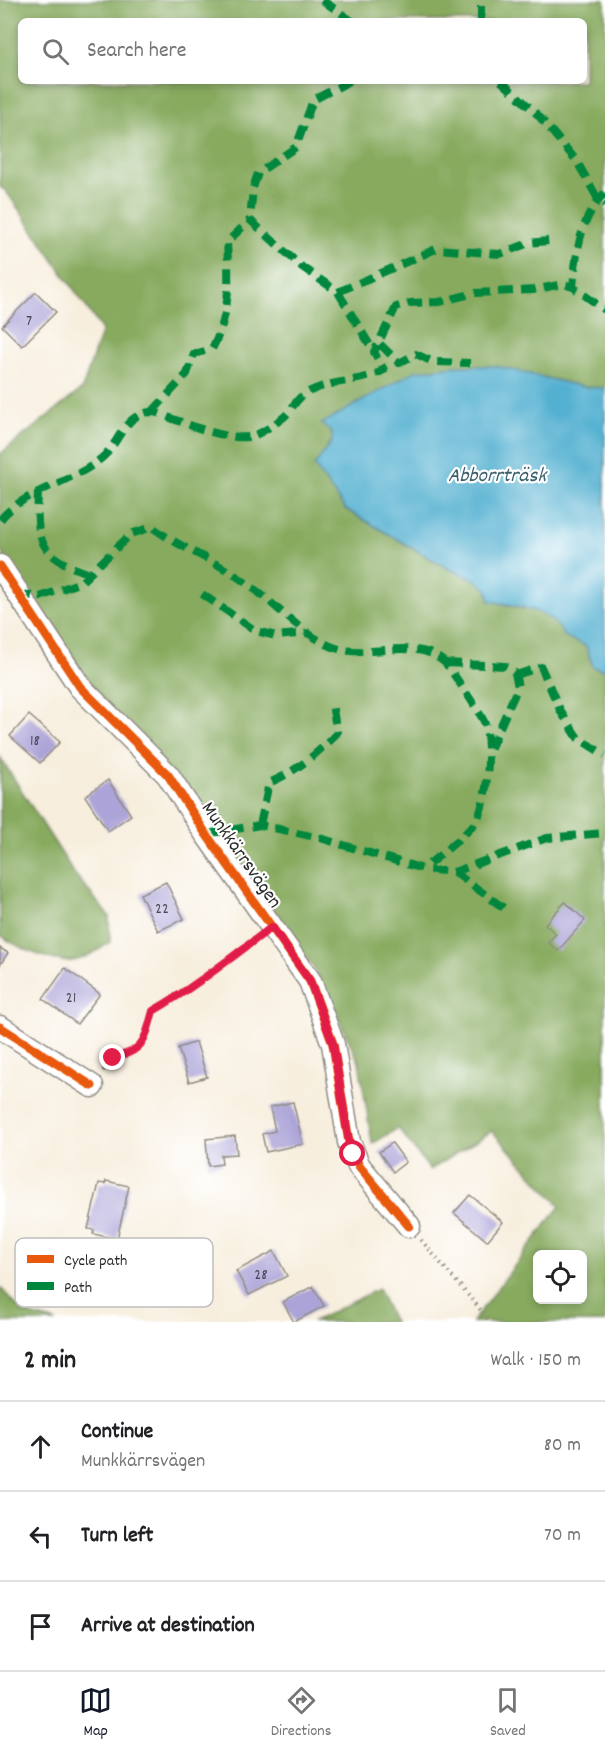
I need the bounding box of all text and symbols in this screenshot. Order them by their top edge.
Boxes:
search box [18,18,587,84]
icon: search [39,35,72,68]
text: Search here [87,36,186,67]
house number: 7 [26,310,32,333]
water label: Abborrträsk [448,462,548,492]
house number: 18 [30,730,40,753]
street label: Munkkärrsvägen [193,797,288,915]
house number: 22 [155,898,169,921]
house number: 21 [66,987,76,1010]
route end [99,1044,125,1070]
route start [339,1140,365,1166]
legend [15,1238,213,1307]
text: Cycle path [64,1250,127,1273]
map controls [533,1250,587,1304]
button: locate [533,1250,587,1304]
house number: 28 [254,1264,268,1287]
text: Path [64,1277,92,1300]
text: 2 min [24,1343,76,1380]
text: Walk · 150 m [491,1347,581,1375]
text: Continue [81,1417,153,1448]
icon: ahead [24,1430,57,1463]
text: 80 m [544,1432,581,1460]
text: Munkkärrsvägen [81,1448,205,1476]
icon: left [24,1520,57,1553]
text: Turn left [81,1521,153,1552]
text: 70 m [544,1522,581,1550]
icon: arrive [24,1610,57,1643]
text: Arrive at destination [81,1611,255,1642]
tab: Map [79,1684,112,1743]
tab: Directions [271,1684,331,1743]
tab: Saved [490,1684,526,1743]

